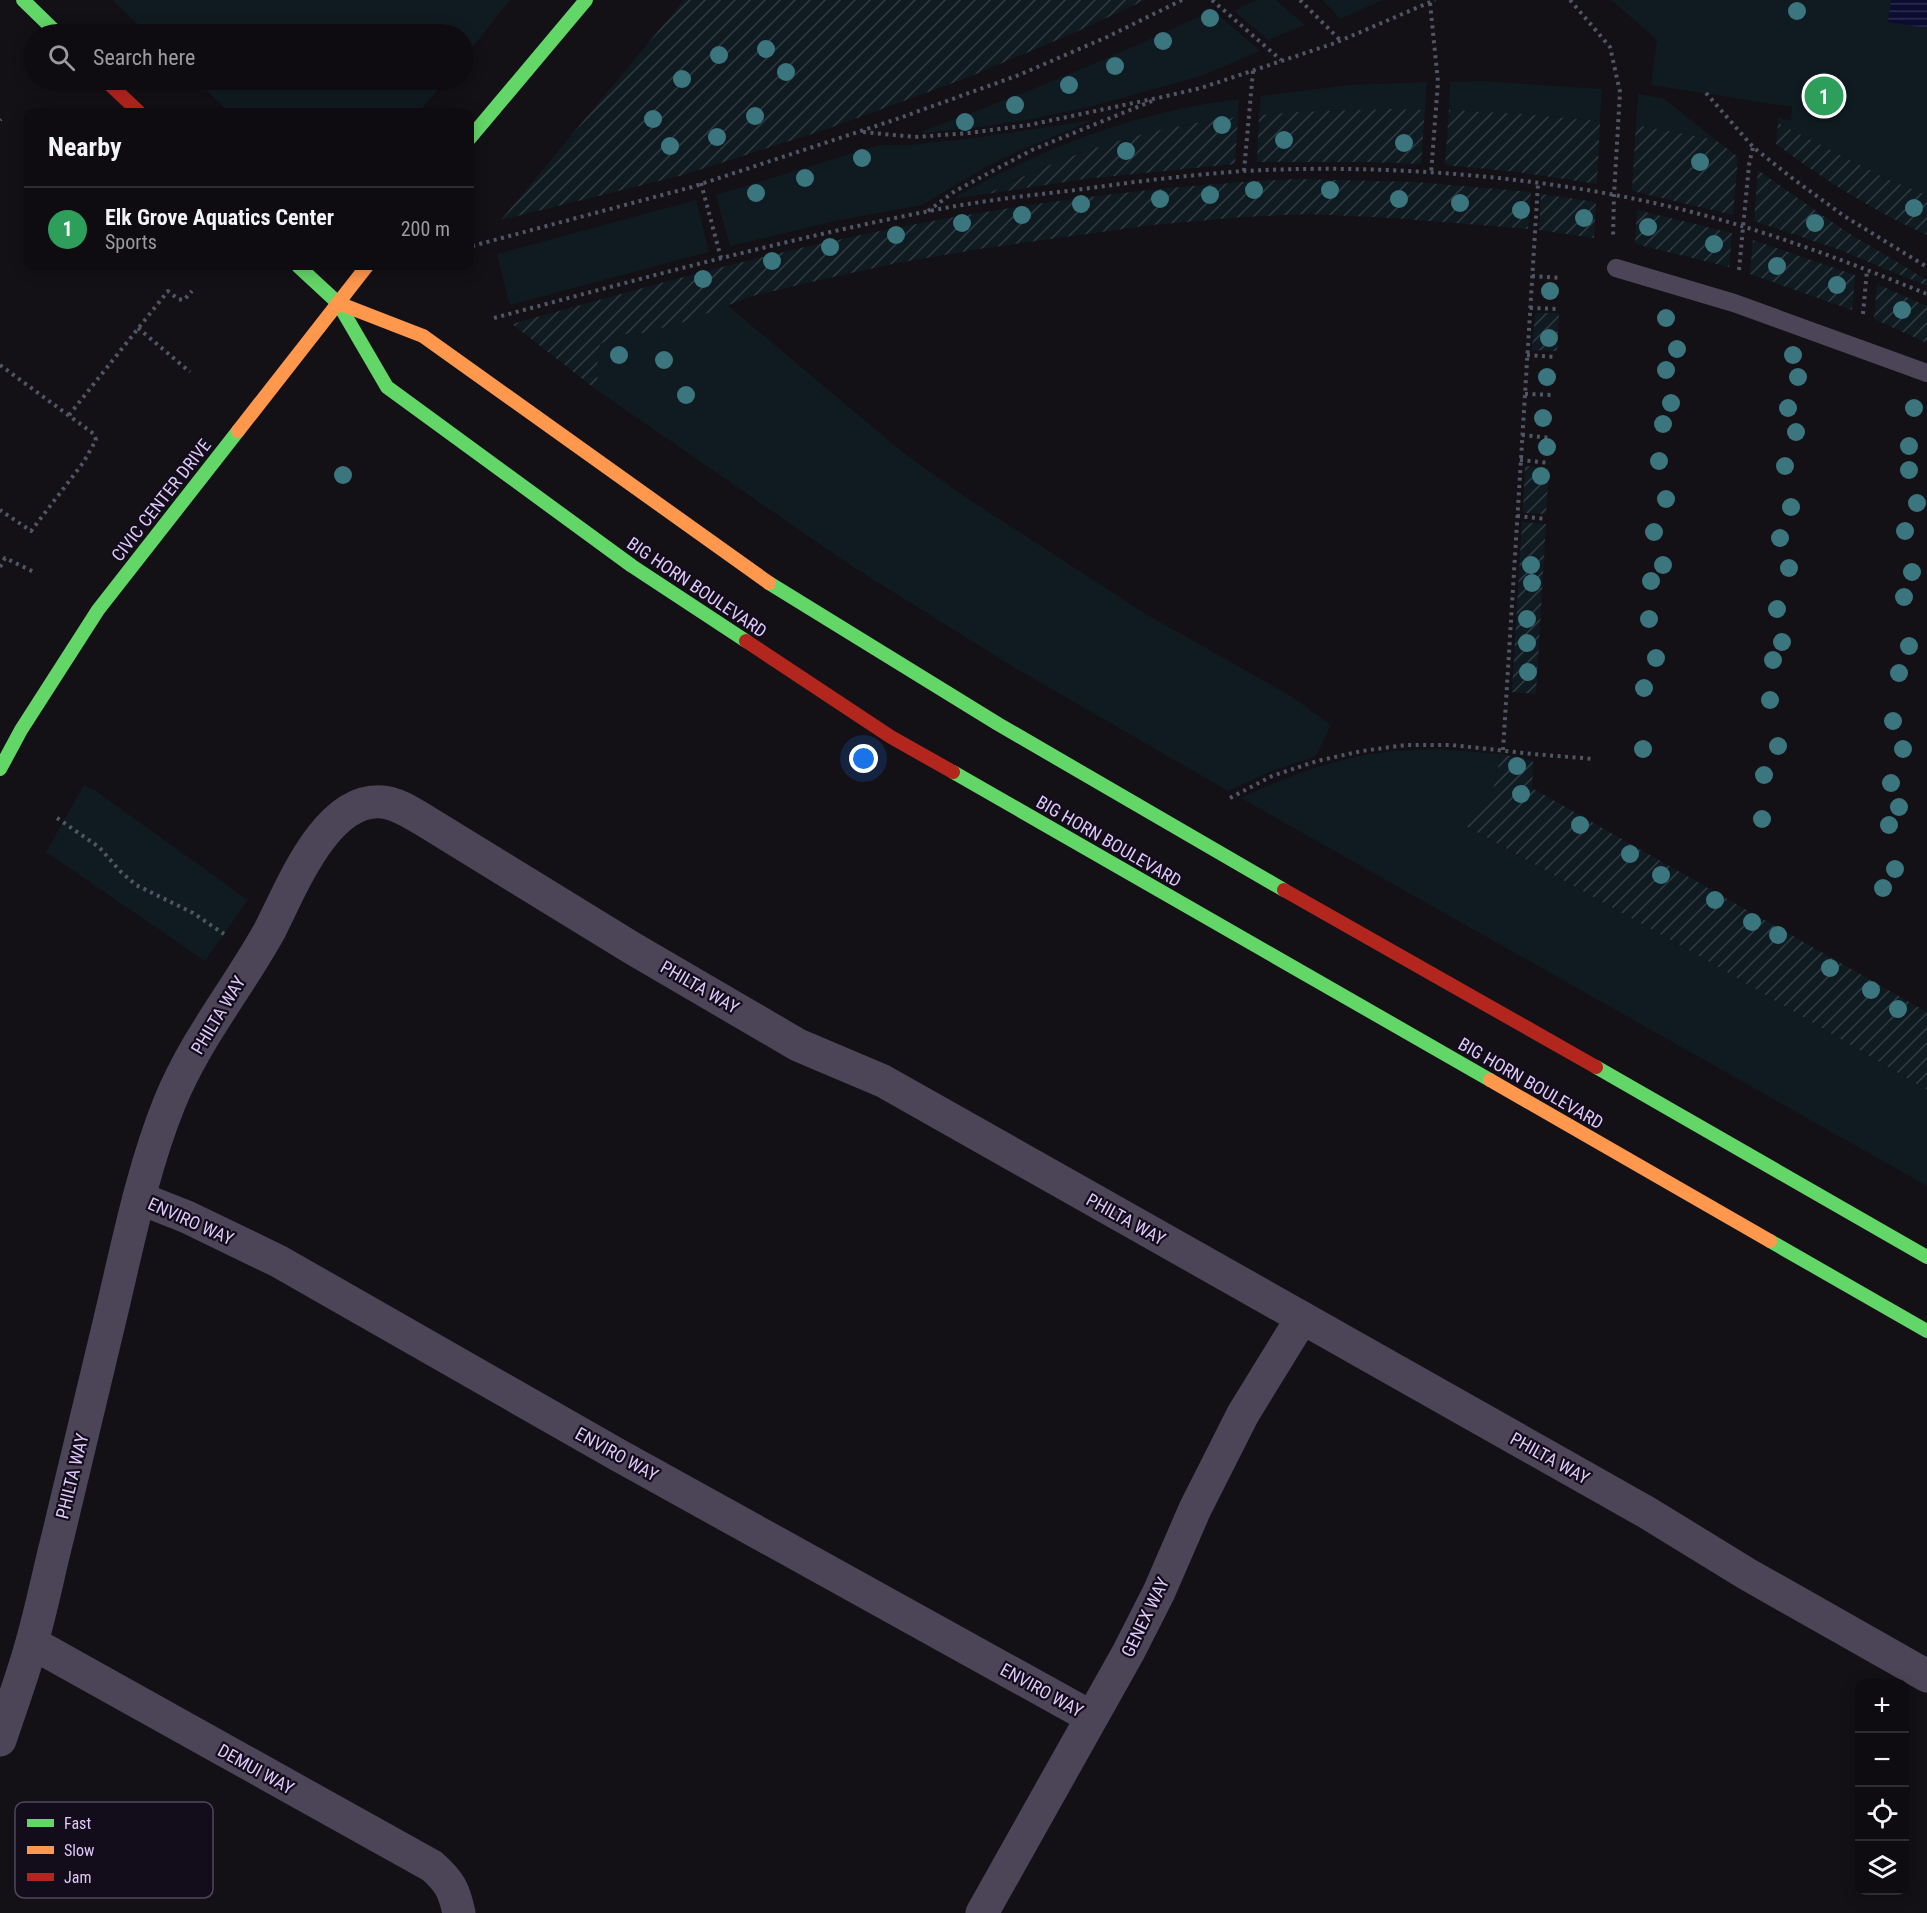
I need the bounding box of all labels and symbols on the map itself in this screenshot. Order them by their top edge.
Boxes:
pin: 1 [1804,74,1844,118]
street label: CIVIC CENTER DRIVE [107,435,215,565]
street label: BIG HORN BOULEVARD [623,532,771,642]
your location [849,744,878,773]
street label: BIG HORN BOULEVARD [1033,791,1185,891]
street label: PHILTA WAY [657,956,744,1018]
street label: PHILTA WAY [187,972,250,1058]
street label: BIG HORN BOULEVARD [1455,1033,1607,1133]
street label: PHILTA WAY [1083,1189,1170,1250]
street label: ENVIRO WAY [145,1193,238,1249]
street label: ENVIRO WAY [572,1423,663,1486]
street label: PHILTA WAY [1507,1428,1594,1489]
street label: PHILTA WAY [51,1431,93,1521]
street label: GENEX WAY [1117,1573,1174,1660]
street label: ENVIRO WAY [997,1659,1088,1722]
street label: DEMUI WAY [214,1739,298,1799]
legend [15,1802,213,1898]
text: Fast [64,1814,91,1833]
text: Slow [64,1841,94,1860]
text: Jam [64,1868,91,1887]

